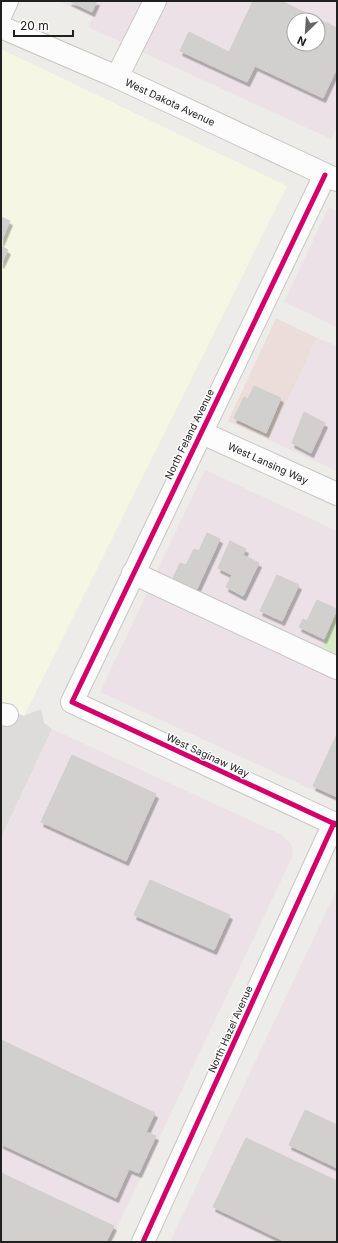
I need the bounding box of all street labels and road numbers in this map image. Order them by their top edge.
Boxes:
street label: West Dakota Avenue [123,76,217,128]
street label: North Feland Avenue [162,387,216,481]
street label: West Lansing Way [226,440,311,486]
street label: West Saginaw Way [165,731,252,780]
street label: North Hazel Avenue [205,983,255,1074]

